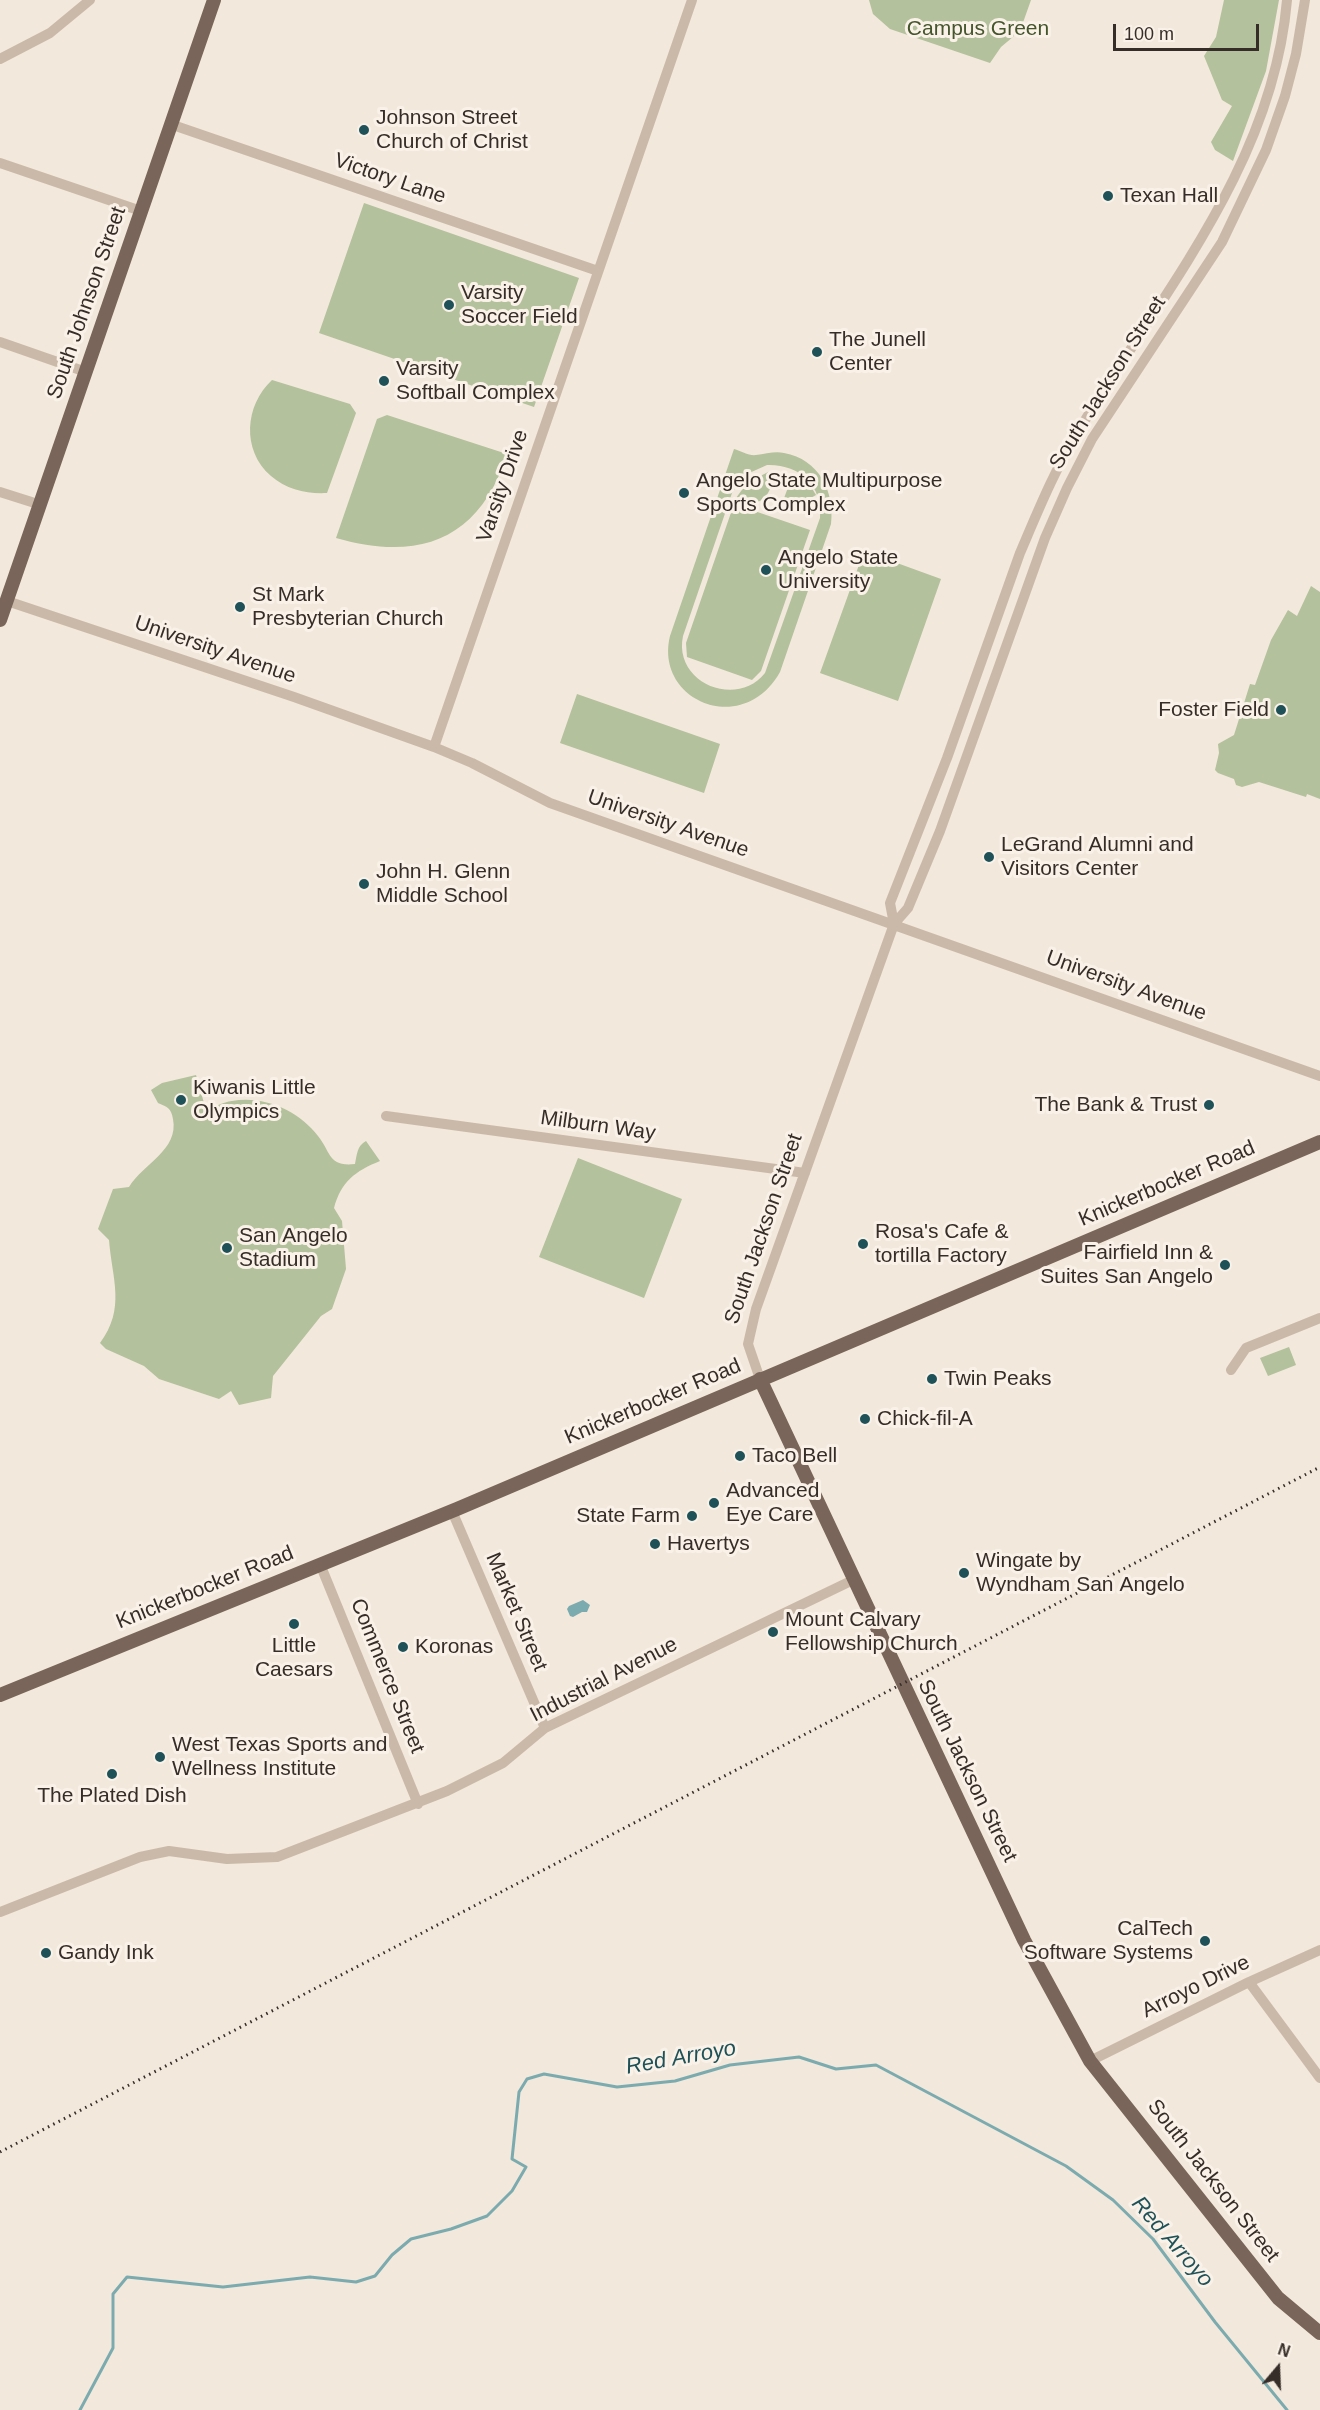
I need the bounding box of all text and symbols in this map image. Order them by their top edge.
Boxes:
scale bar [1116,12,1262,50]
park label: Campus Green [907,16,1049,42]
text: 100 m [1124,24,1174,44]
place label: Johnson Street Church of Christ [376,105,528,155]
marker: Johnson Street Church of Christ [357,123,371,137]
street label: Victory Lane [331,148,449,210]
place label: Texan Hall [1120,183,1218,209]
marker: Texan Hall [1101,189,1115,203]
street label: South Johnson Street [42,203,132,403]
place label: Varsity Soccer Field [461,280,578,330]
street label: South Jackson Street [1044,292,1172,474]
marker: Varsity Soccer Field [442,298,456,312]
place label: The Junell Center [829,327,926,377]
marker: The Junell Center [810,345,824,359]
place label: Varsity Softball Complex [396,356,555,406]
marker: Varsity Softball Complex [377,374,391,388]
street label: Varsity Drive [472,426,534,546]
place label: Angelo State Multipurpose Sports Complex [696,468,942,518]
marker: Angelo State Multipurpose Sports Complex [677,486,691,500]
place label: Angelo State University [778,545,898,595]
marker: Angelo State University [759,563,773,577]
place label: St Mark Presbyterian Church [252,582,443,632]
marker: St Mark Presbyterian Church [233,600,247,614]
street label: University Avenue [131,611,299,689]
place label: Foster Field [1158,697,1269,723]
marker: Foster Field [1274,703,1288,717]
street label: University Avenue [584,785,752,863]
place label: LeGrand Alumni and Visitors Center [1001,832,1194,882]
marker: LeGrand Alumni and Visitors Center [982,850,996,864]
place label: John H. Glenn Middle School [376,859,510,909]
marker: John H. Glenn Middle School [357,877,371,891]
street label: University Avenue [1042,945,1210,1027]
place label: Kiwanis Little Olympics [193,1075,316,1125]
place label: The Bank & Trust [1034,1092,1197,1118]
marker: Kiwanis Little Olympics [174,1093,188,1107]
marker: The Bank & Trust [1202,1098,1216,1112]
street label: Milburn Way [539,1105,657,1147]
street label: South Jackson Street [720,1131,808,1327]
street label: Knickerbocker Road [1075,1135,1259,1233]
place label: Rosa's Cafe & tortilla Factory [875,1219,1009,1269]
place label: San Angelo Stadium [239,1223,348,1273]
marker: Rosa's Cafe & tortilla Factory [856,1237,870,1251]
place label: Fairfield Inn & Suites San Angelo [1040,1240,1213,1290]
marker: San Angelo Stadium [220,1241,234,1255]
marker: Fairfield Inn & Suites San Angelo [1218,1258,1232,1272]
street label: Knickerbocker Road [561,1353,745,1451]
place label: Twin Peaks [944,1366,1051,1392]
marker: Twin Peaks [925,1372,939,1386]
place label: Chick-fil-A [877,1406,973,1432]
marker: Chick-fil-A [858,1412,872,1426]
place label: Taco Bell [752,1443,837,1469]
marker: Taco Bell [733,1449,747,1463]
place label: Advanced Eye Care [726,1478,819,1528]
marker: Advanced Eye Care [707,1496,721,1510]
place label: State Farm [576,1503,680,1529]
marker: State Farm [685,1509,699,1523]
place label: Havertys [667,1531,750,1557]
marker: Havertys [648,1537,662,1551]
street label: Knickerbocker Road [113,1541,297,1635]
place label: Wingate by Wyndham San Angelo [976,1548,1185,1598]
street label: Market Street [480,1549,552,1675]
marker: Wingate by Wyndham San Angelo [957,1566,971,1580]
street label: Commerce Street [344,1595,430,1757]
place label: Mount Calvary Fellowship Church [785,1607,958,1657]
marker: Little Caesars [287,1617,301,1631]
marker: Mount Calvary Fellowship Church [766,1625,780,1639]
street label: Industrial Avenue [526,1632,682,1728]
place label: Little Caesars [255,1633,333,1683]
place label: Koronas [415,1634,493,1660]
marker: Koronas [396,1640,410,1654]
street label: South Jackson Street [912,1676,1022,1866]
place label: West Texas Sports and Wellness Institute [172,1732,388,1782]
marker: West Texas Sports and Wellness Institute [153,1750,167,1764]
marker: The Plated Dish [105,1767,119,1781]
place label: The Plated Dish [37,1783,187,1809]
place label: CalTech Software Systems [1024,1916,1193,1966]
marker: CalTech Software Systems [1198,1934,1212,1948]
place label: Gandy Ink [58,1940,154,1966]
marker: Gandy Ink [39,1946,53,1960]
street label: Arroyo Drive [1138,1950,1254,2024]
water label: Red Arroyo [624,2035,738,2081]
street label: South Jackson Street [1142,2095,1284,2267]
water label: Red Arroyo [1126,2191,1218,2293]
north arrow [1248,2338,1308,2398]
text: N [1276,2341,1292,2360]

